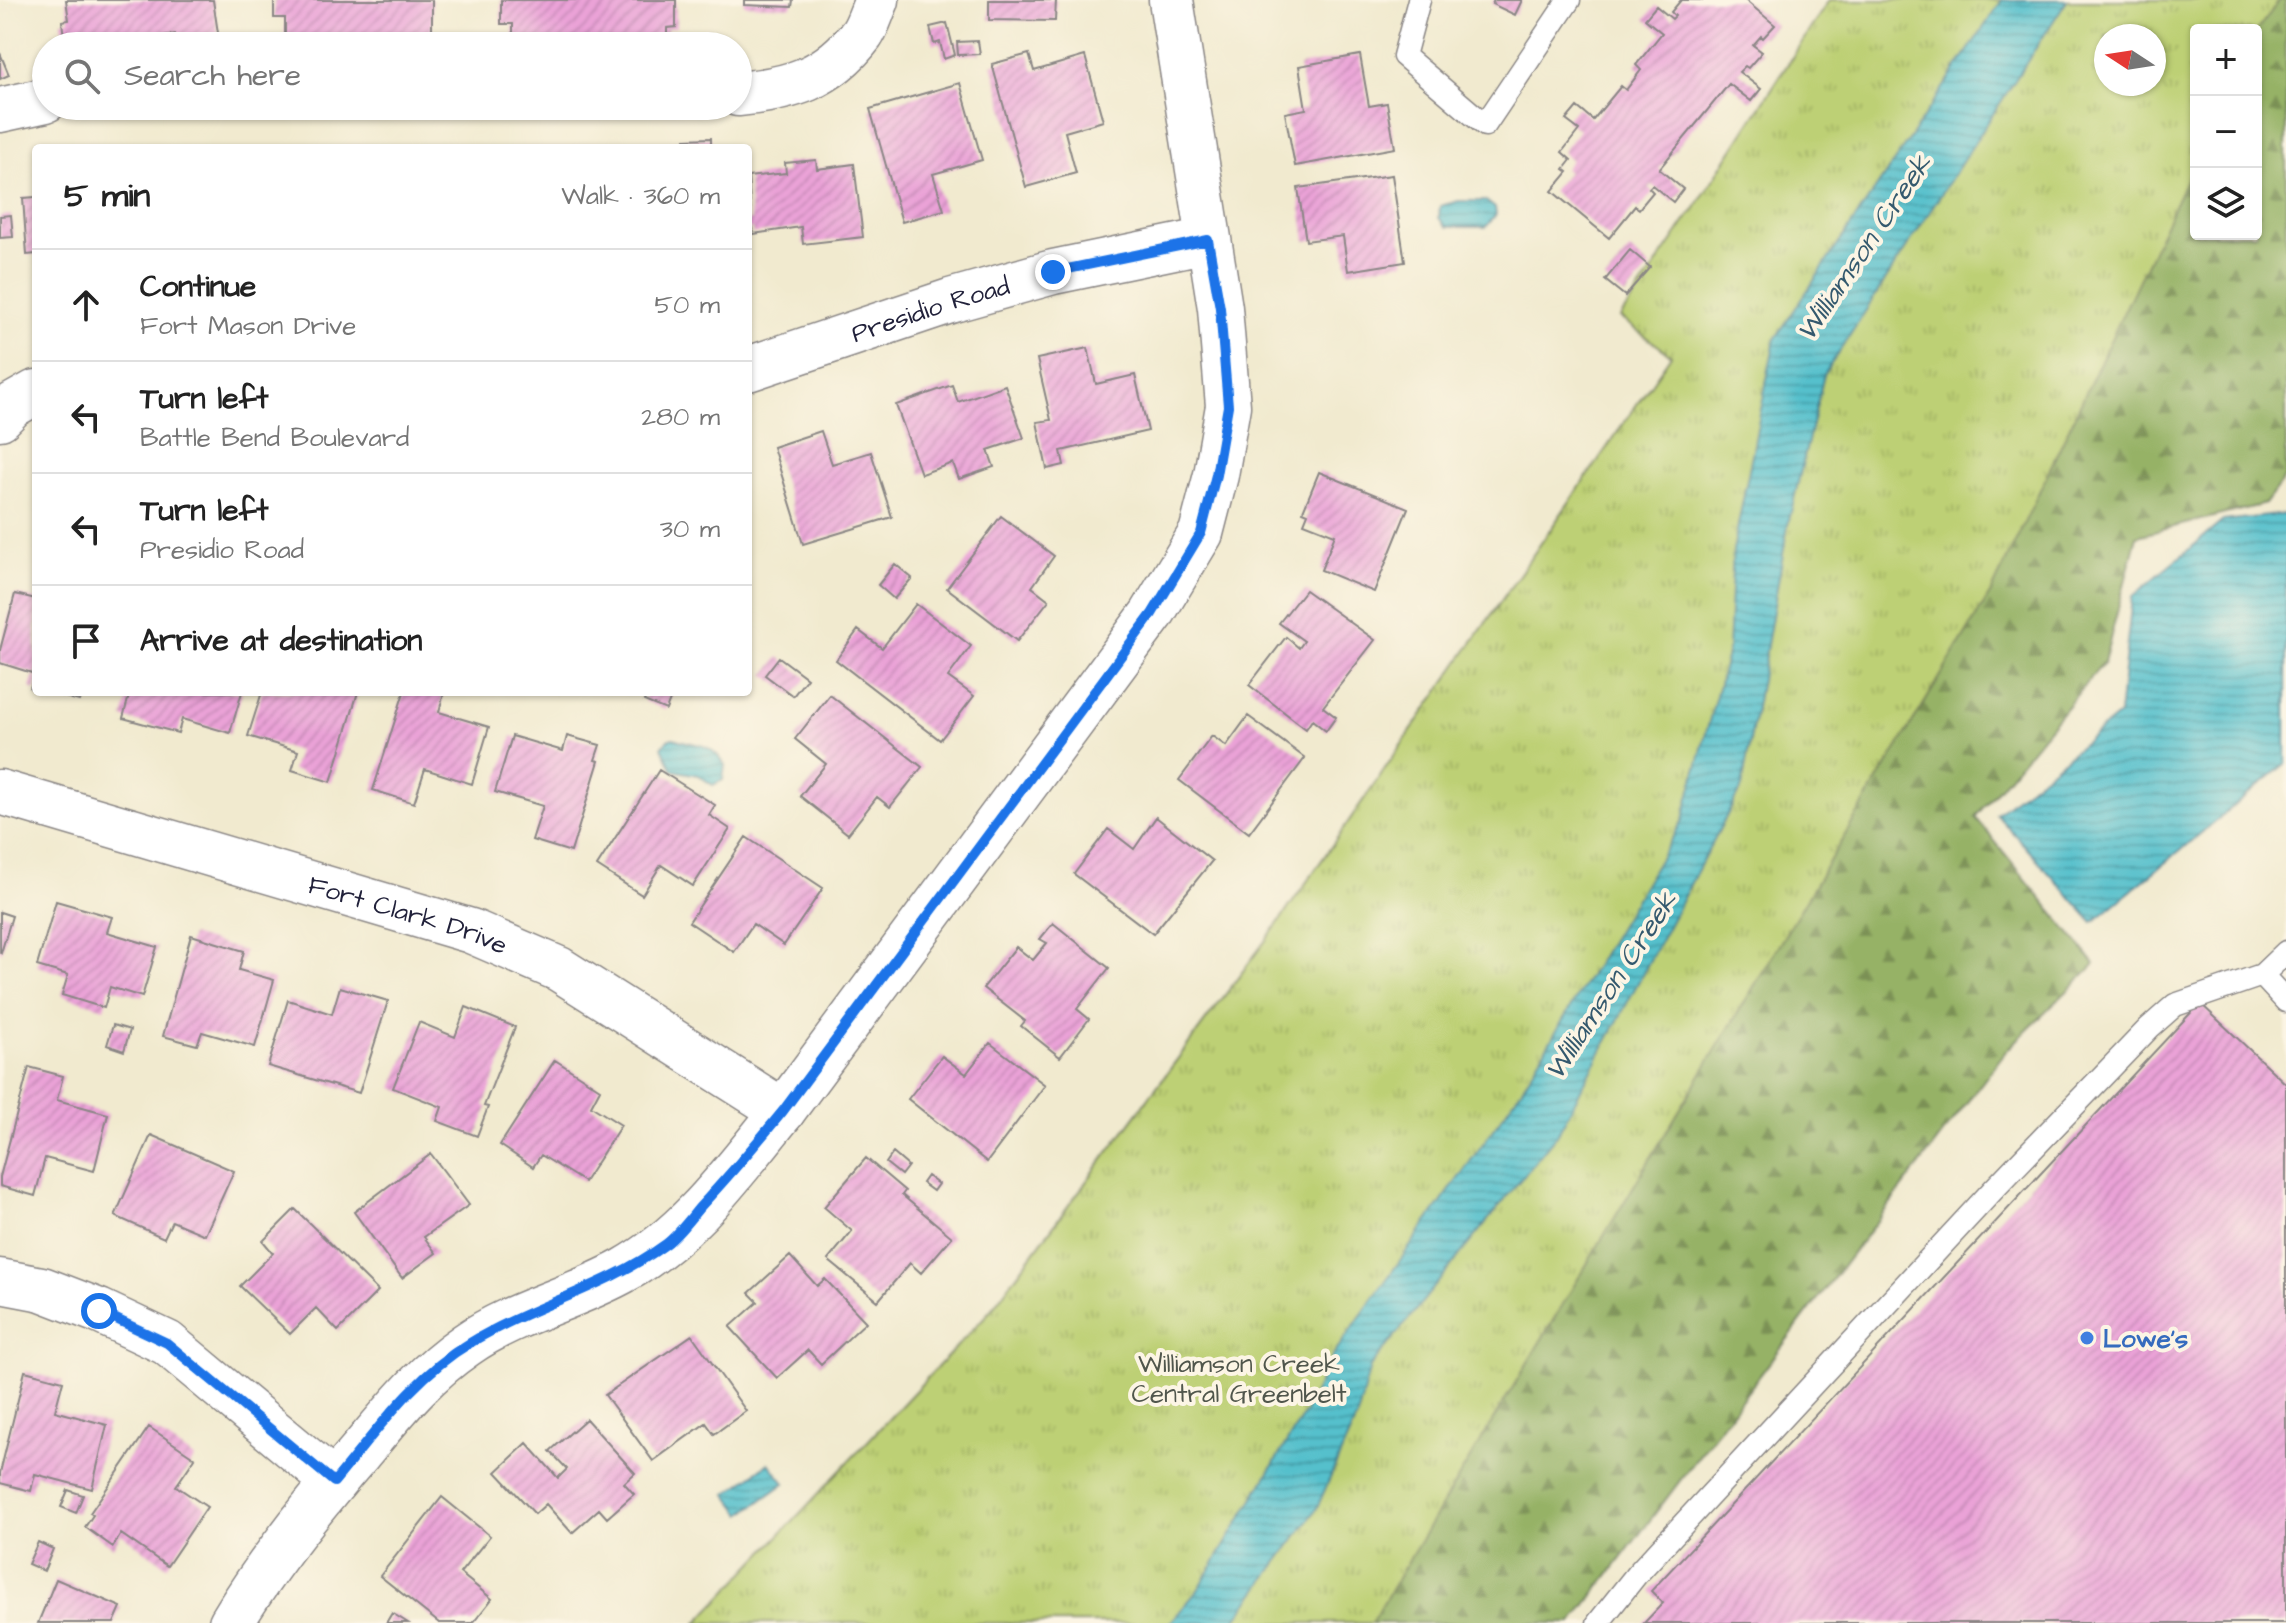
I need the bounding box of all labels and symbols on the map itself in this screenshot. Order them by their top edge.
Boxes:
north arrow [2094,24,2166,96]
water label: Williamson Creek [1787,146,1942,349]
route end [1035,254,1071,290]
street label: Presidio Road [847,268,1014,352]
street label: Fort Clark Drive [304,867,513,964]
water label: Williamson Creek [1536,883,1687,1088]
route start [81,1293,117,1329]
place label: Lowe's [2103,1321,2188,1357]
marker: Lowe's [2078,1329,2096,1347]
park label: Williamson Creek Central Greenbelt [1132,1346,1347,1412]

